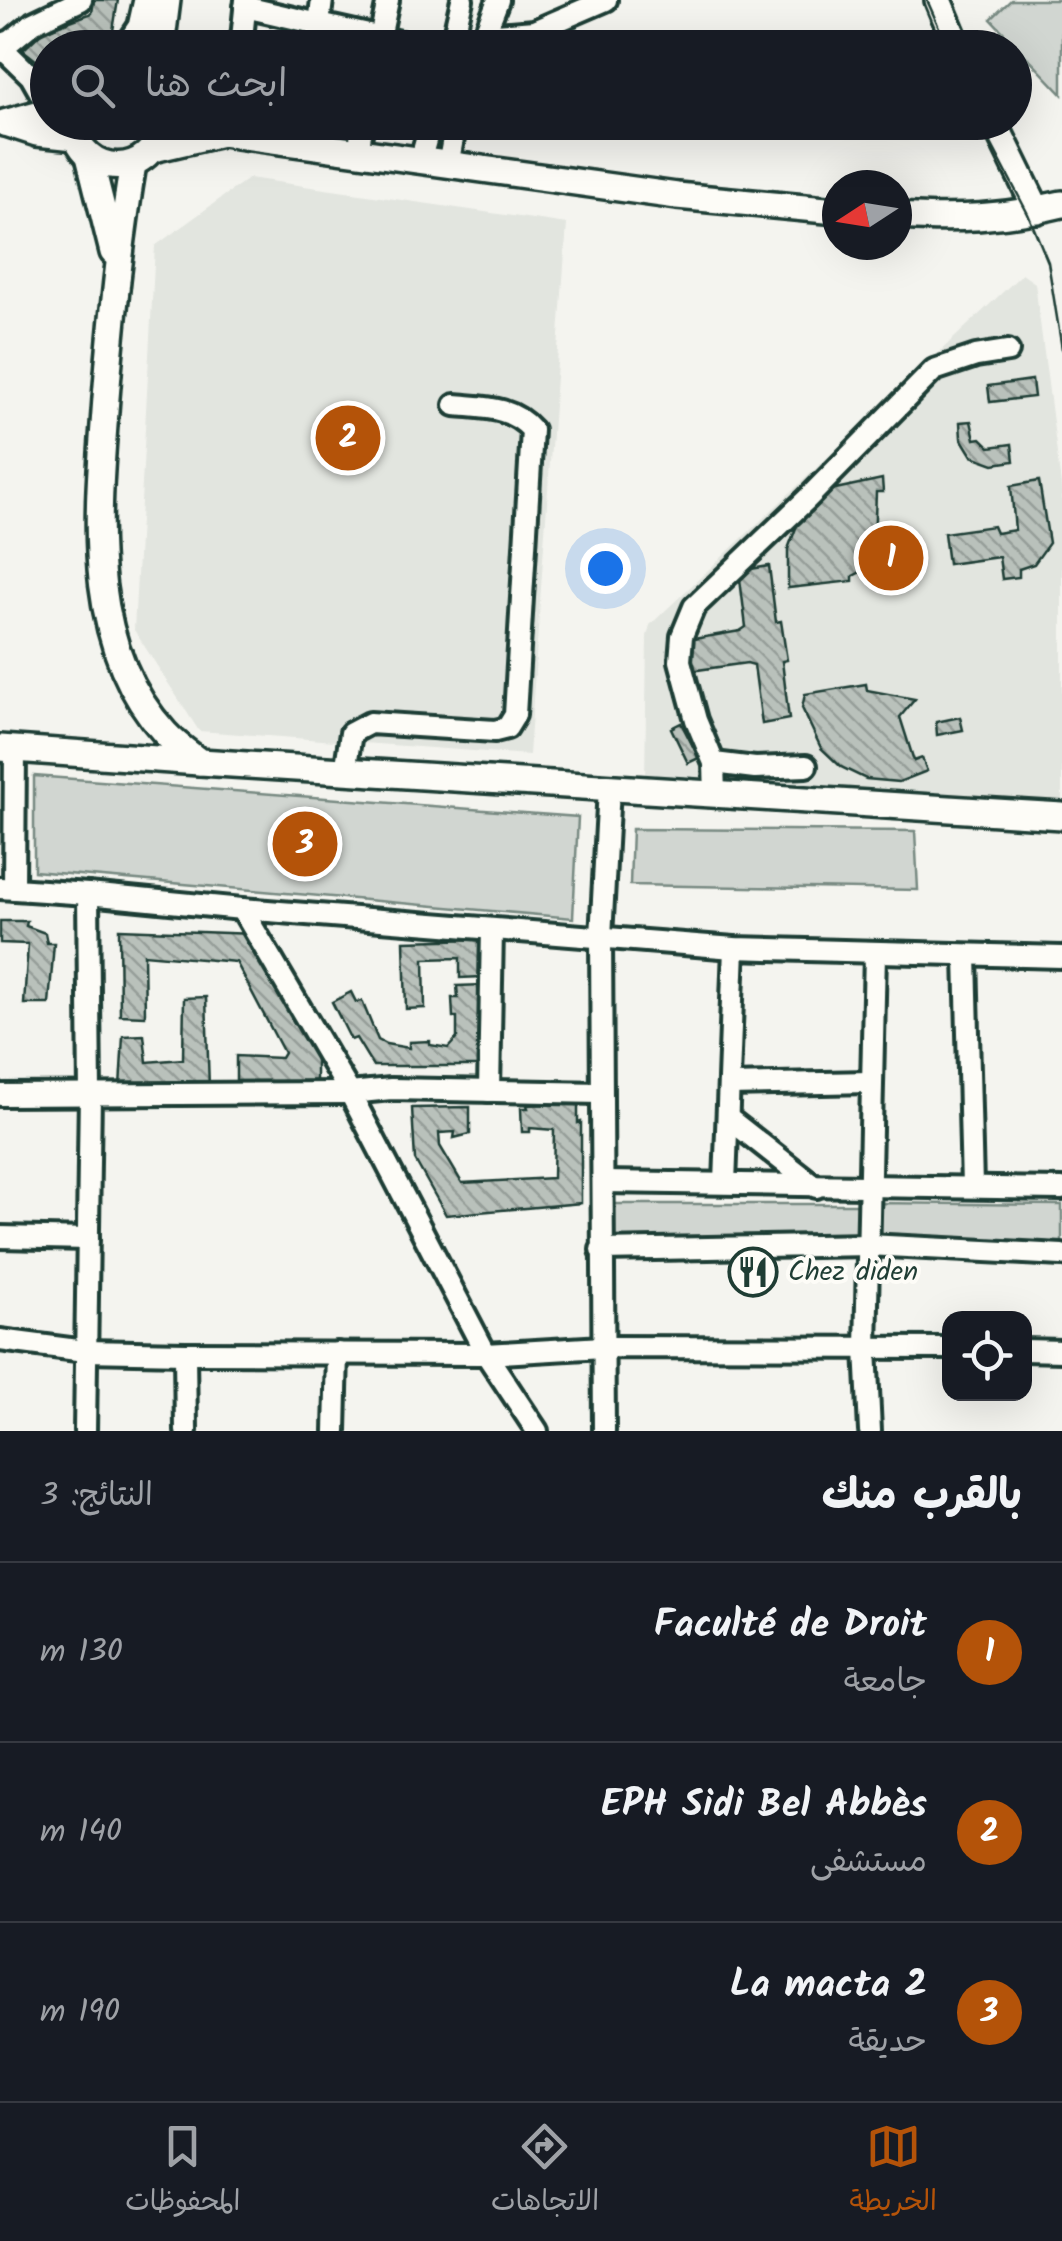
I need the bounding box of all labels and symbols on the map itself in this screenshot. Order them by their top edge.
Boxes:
north arrow [822,170,912,260]
pin: 2 [316,400,380,476]
pin: 1 [858,520,924,596]
your location [580,543,631,594]
pin: 3 [272,806,338,882]
restaurant icon: Chez diden [727,1246,779,1298]
place label: Chez diden [788,1250,918,1295]

